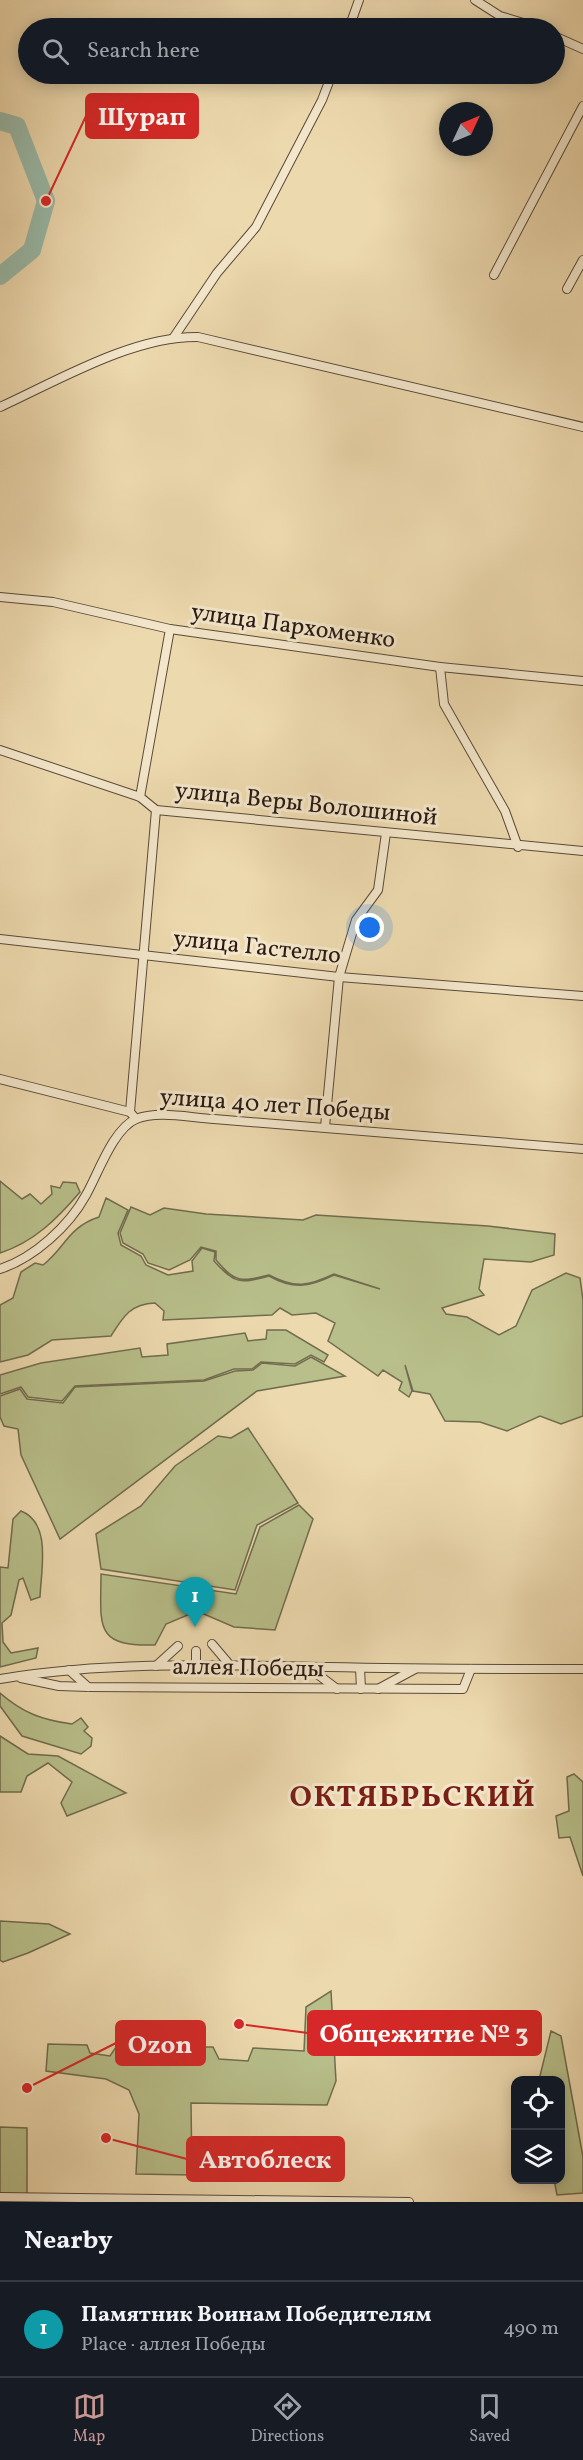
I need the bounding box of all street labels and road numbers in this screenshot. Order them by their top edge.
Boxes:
street label: улица Пархоменко [189,596,397,658]
street label: улица Веры Волошиной [173,774,439,836]
street label: улица Гастелло [171,922,343,974]
street label: улица 40 лет Победы [159,1081,391,1131]
street label: аллея Победы [172,1651,324,1687]

